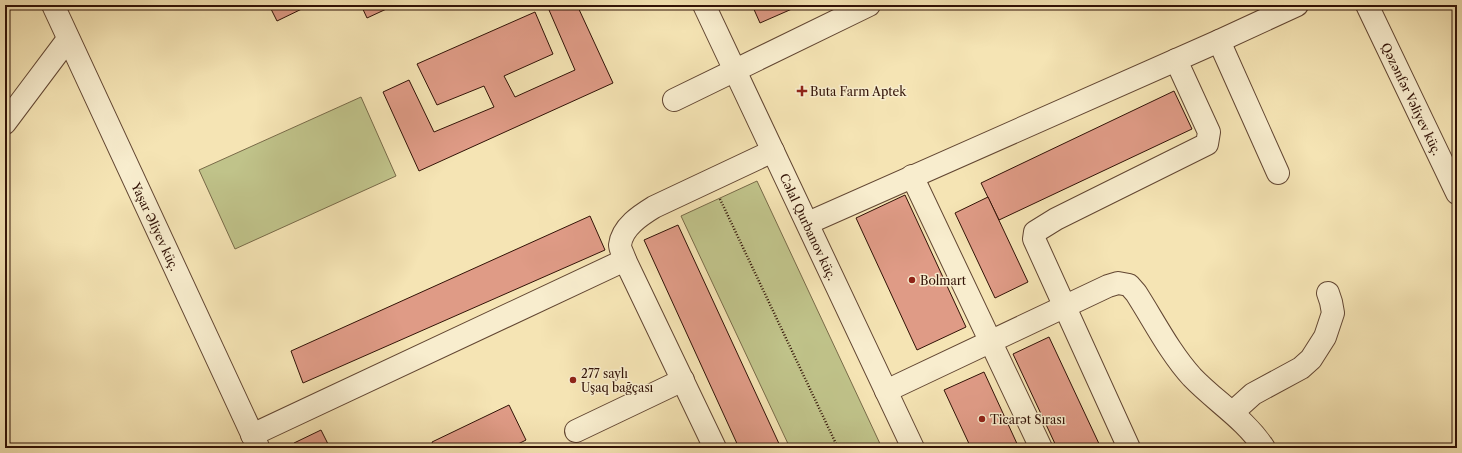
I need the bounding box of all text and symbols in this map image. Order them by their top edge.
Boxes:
street label: Qəzənfər Vəliyev küç. [1379,40,1445,157]
place label: Buta Farm Aptek [810,84,907,99]
marker: Buta Farm Aptek [797,86,807,96]
street label: Cəlal Qurbanov küç. [777,171,840,282]
street label: Yaşar Əliyev küç. [128,179,183,273]
place label: Bolmart [920,273,967,288]
marker: Bolmart [907,275,917,285]
place label: 277 saylı Uşaq bağçası [581,366,654,395]
marker: 277 saylı Uşaq bağçası [568,375,578,385]
place label: Ticarət Sırası [990,412,1066,427]
marker: Ticarət Sırası [977,414,987,424]

